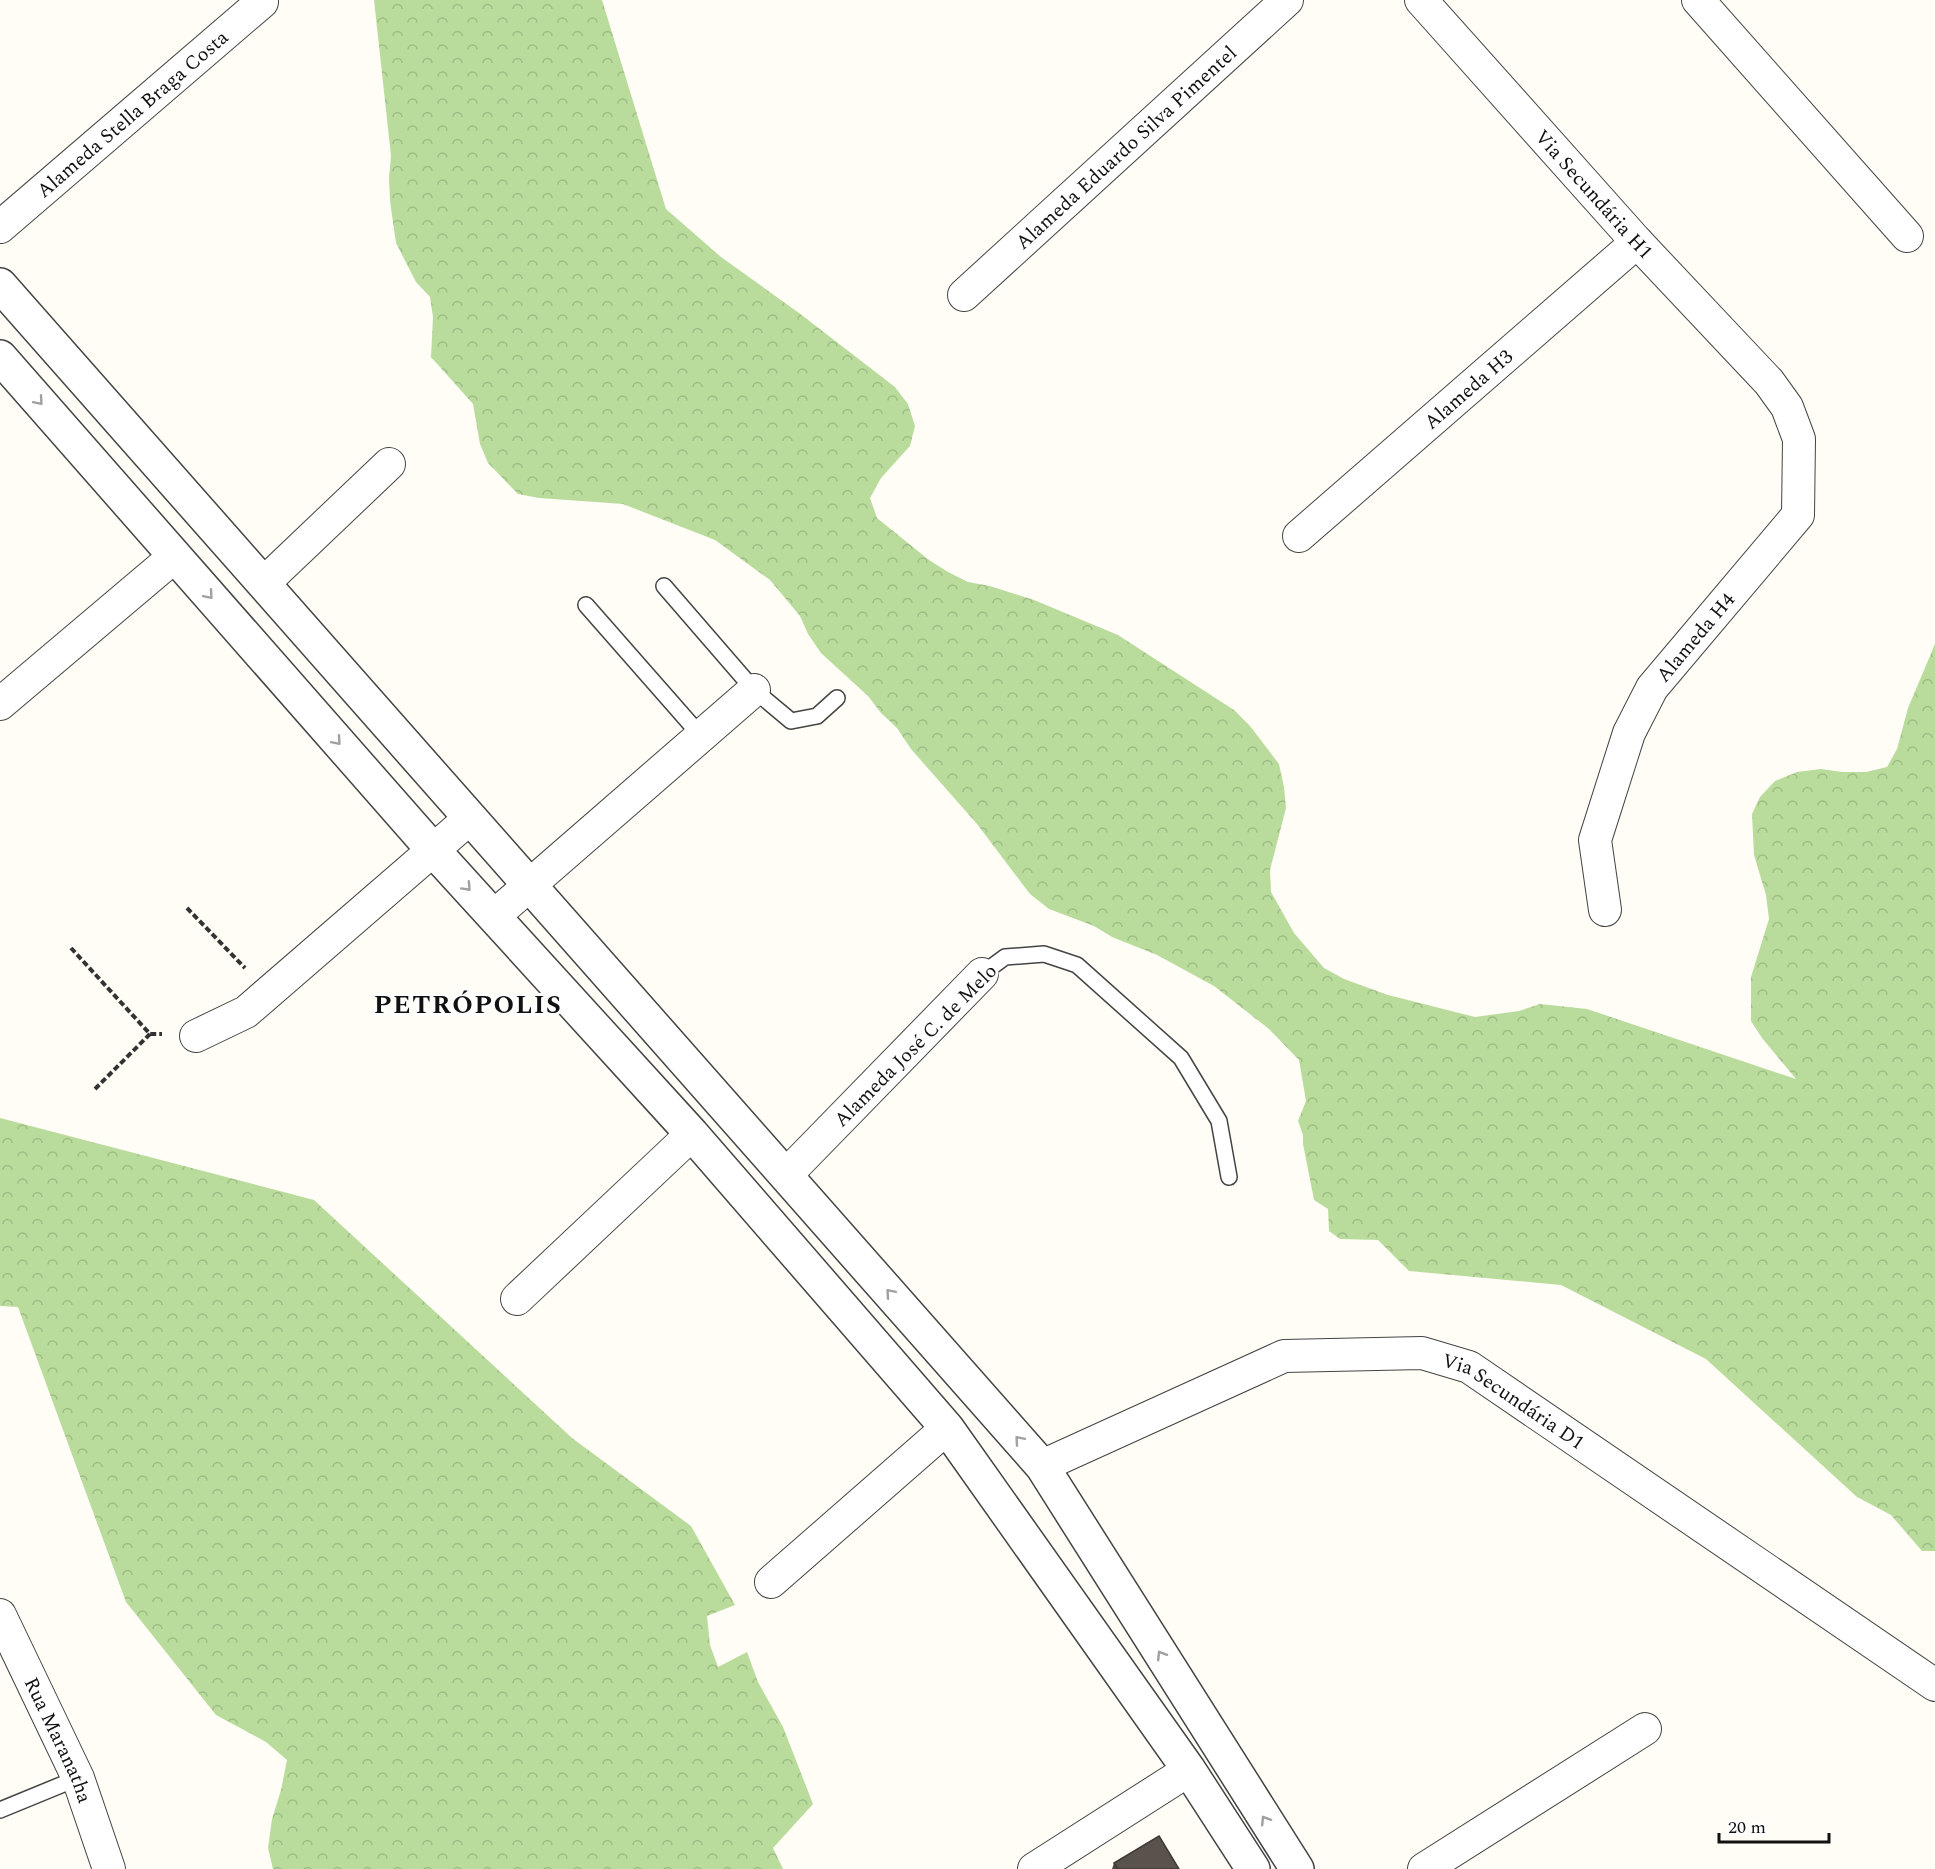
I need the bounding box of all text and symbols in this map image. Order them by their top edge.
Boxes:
street label: Alameda Stella Braga Costa [30,23,235,205]
street label: Alameda Eduardo Silva Pimentel [1009,39,1244,257]
street label: Via Secundária H1 [1527,123,1660,266]
street label: Alameda H3 [1417,342,1520,437]
one-way arrow [31,394,42,405]
street label: Alameda H4 [1649,586,1742,689]
one-way arrow [202,588,213,598]
one-way arrow [330,734,341,745]
one-way arrow [460,880,471,890]
street label: Alameda José C. de Melo [827,957,1004,1134]
district label: PETRÓPOLIS [374,985,562,1025]
one-way arrow [886,1290,897,1300]
street label: Via Secundária D1 [1438,1346,1590,1458]
one-way arrow [1015,1436,1026,1447]
one-way arrow [1157,1651,1169,1661]
street label: Rua Maranatha [16,1672,99,1807]
scale bar [1719,1806,1828,1844]
text: 20 m [1728,1814,1766,1841]
one-way arrow [1262,1815,1273,1826]

